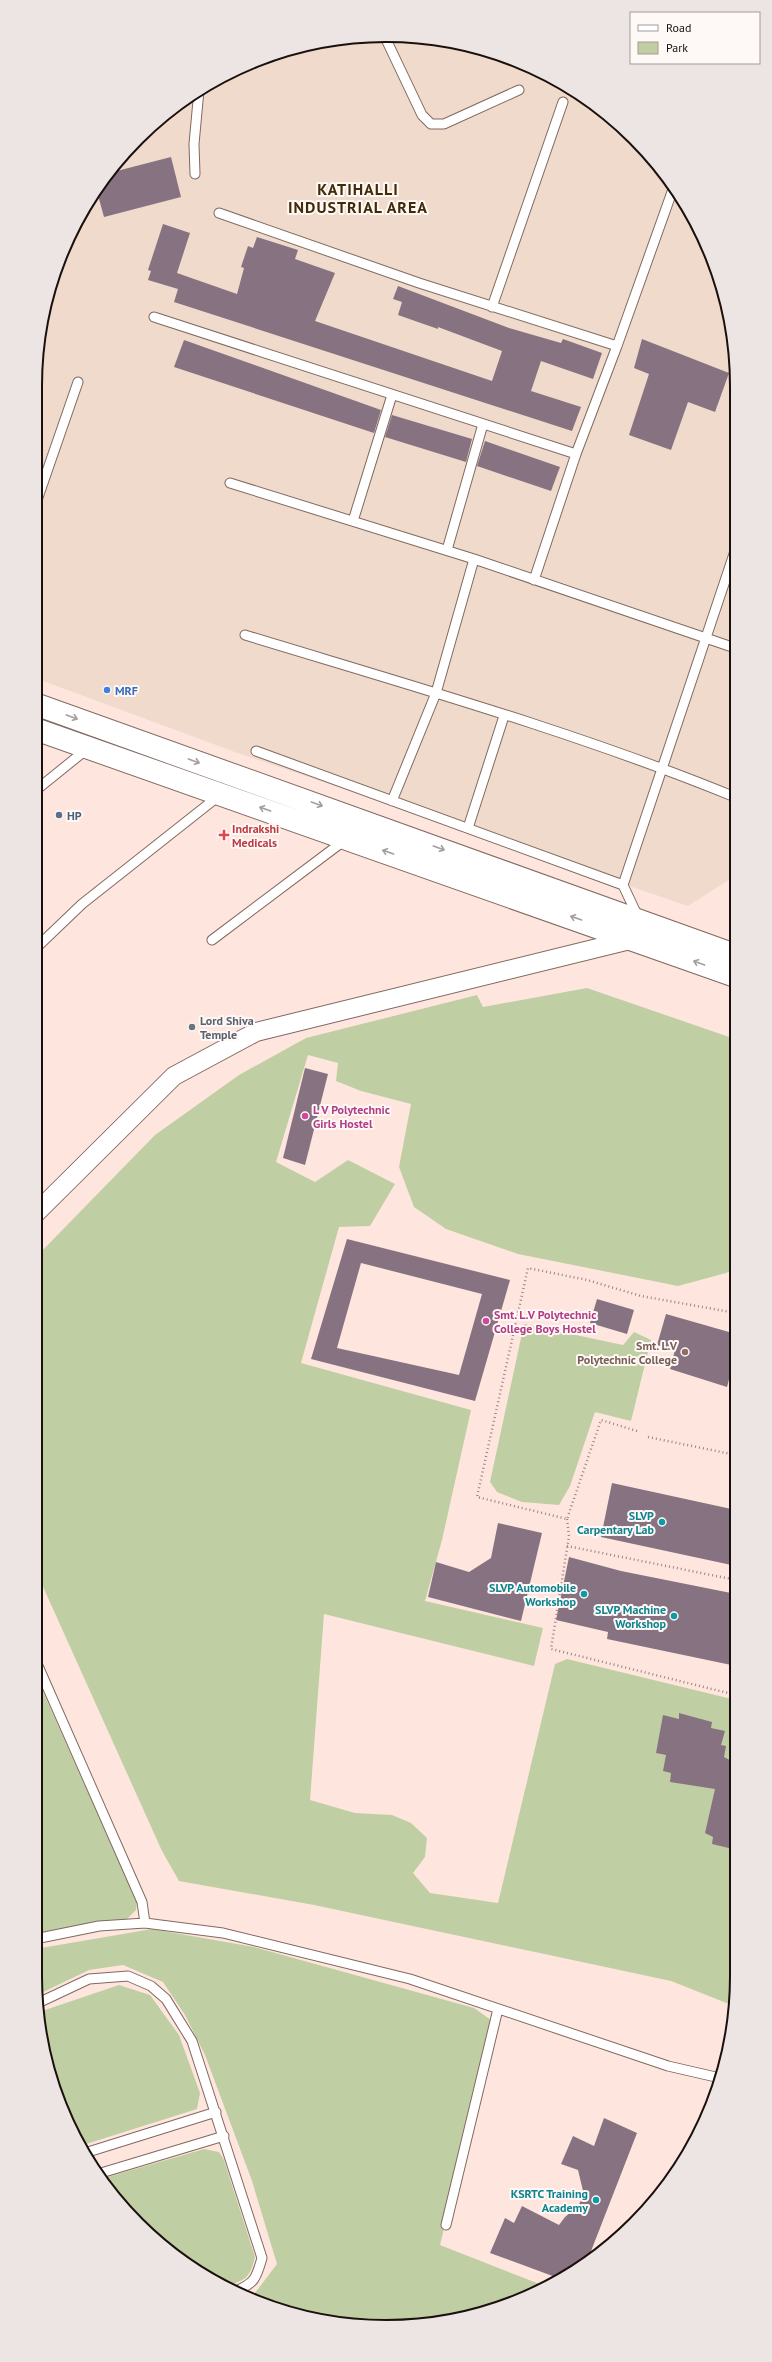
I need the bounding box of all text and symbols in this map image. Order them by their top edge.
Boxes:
legend [630,12,760,64]
text: Road [666,20,691,35]
text: Park [666,40,688,55]
district label: KATIHALLI INDUSTRIAL AREA [288,179,428,217]
place label: MRF [115,683,138,698]
marker: MRF [102,685,112,695]
one-way arrow [65,714,77,722]
one-way arrow [188,757,200,765]
one-way arrow [310,801,322,809]
one-way arrow [259,805,271,813]
place label: HP [67,808,82,823]
marker: HP [54,810,64,820]
place label: Indrakshi Medicals [232,821,279,850]
marker: Indrakshi Medicals [219,830,229,840]
one-way arrow [433,845,446,852]
one-way arrow [382,848,394,856]
one-way arrow [571,914,583,922]
one-way arrow [693,958,705,966]
place label: Lord Shiva Temple [200,1013,254,1042]
marker: Lord Shiva Temple [187,1022,197,1032]
place label: L V Polytechnic Girls Hostel [313,1102,390,1131]
marker: L V Polytechnic Girls Hostel [300,1111,310,1121]
place label: Smt. L.V Polytechnic College Boys Hostel [494,1307,596,1336]
marker: Smt. L.V Polytechnic College Boys Hostel [481,1316,491,1326]
place label: Smt. L.V Polytechnic College [577,1338,678,1367]
marker: Smt. L.V Polytechnic College [680,1347,690,1357]
place label: SLVP Carpentary Lab [577,1508,655,1537]
marker: SLVP Carpentary Lab [657,1517,667,1527]
place label: SLVP Automobile Workshop [489,1580,577,1609]
marker: SLVP Automobile Workshop [579,1589,589,1599]
place label: SLVP Machine Workshop [595,1602,667,1631]
marker: SLVP Machine Workshop [669,1611,679,1621]
place label: KSRTC Training Academy [511,2186,588,2215]
marker: KSRTC Training Academy [591,2195,601,2205]

